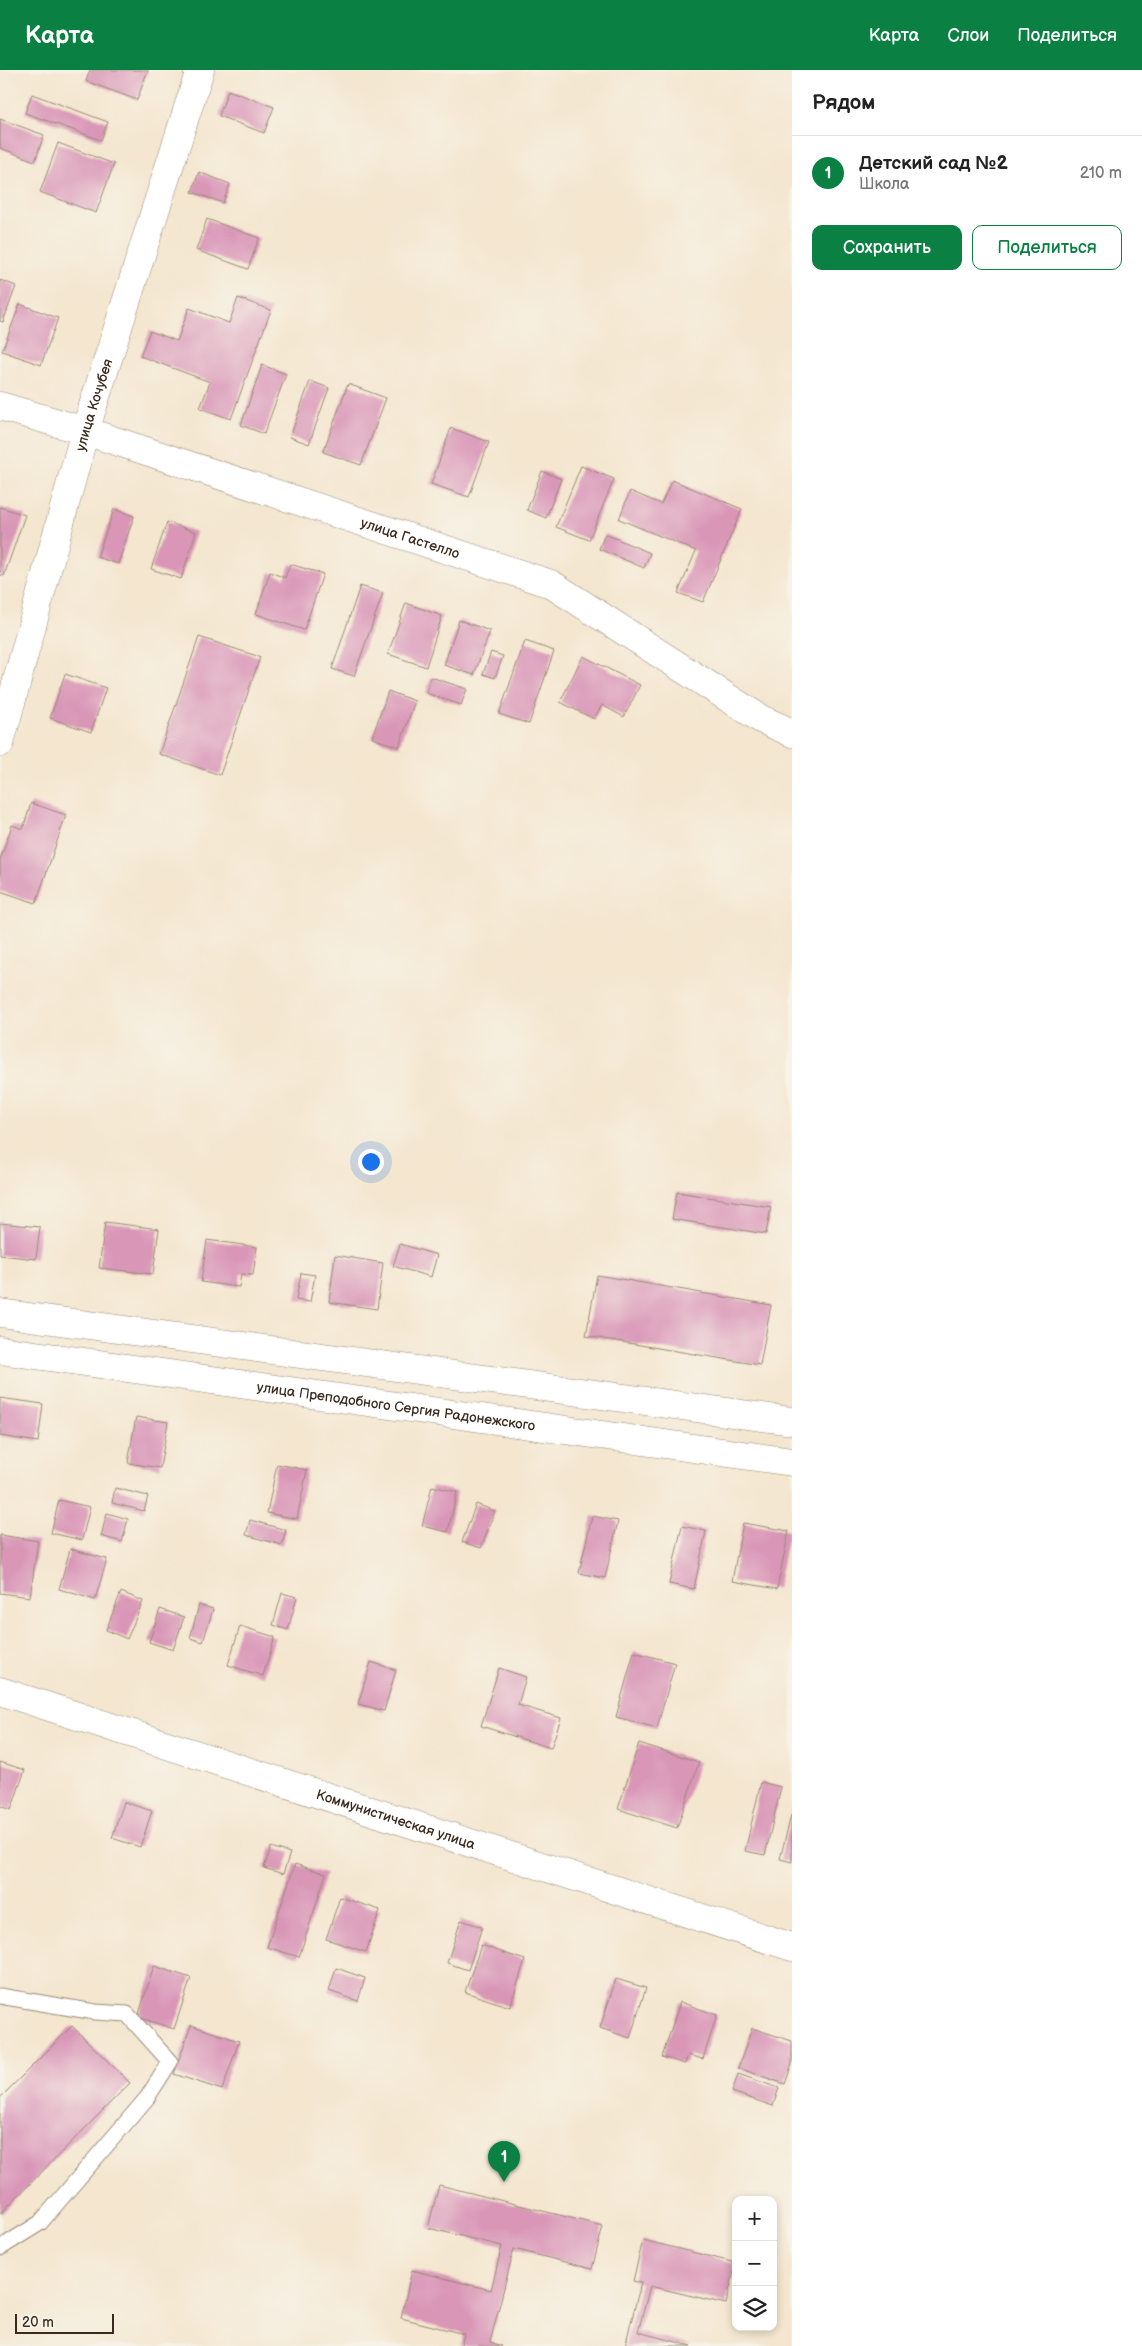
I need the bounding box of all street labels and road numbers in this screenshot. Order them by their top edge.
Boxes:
street label: улица Кочубея [72,356,117,453]
street label: улица Гастелло [359,514,462,562]
street label: улица Преподобного Сергия Радонежского [256,1378,536,1435]
street label: Коммунистическая улица [314,1786,478,1853]

